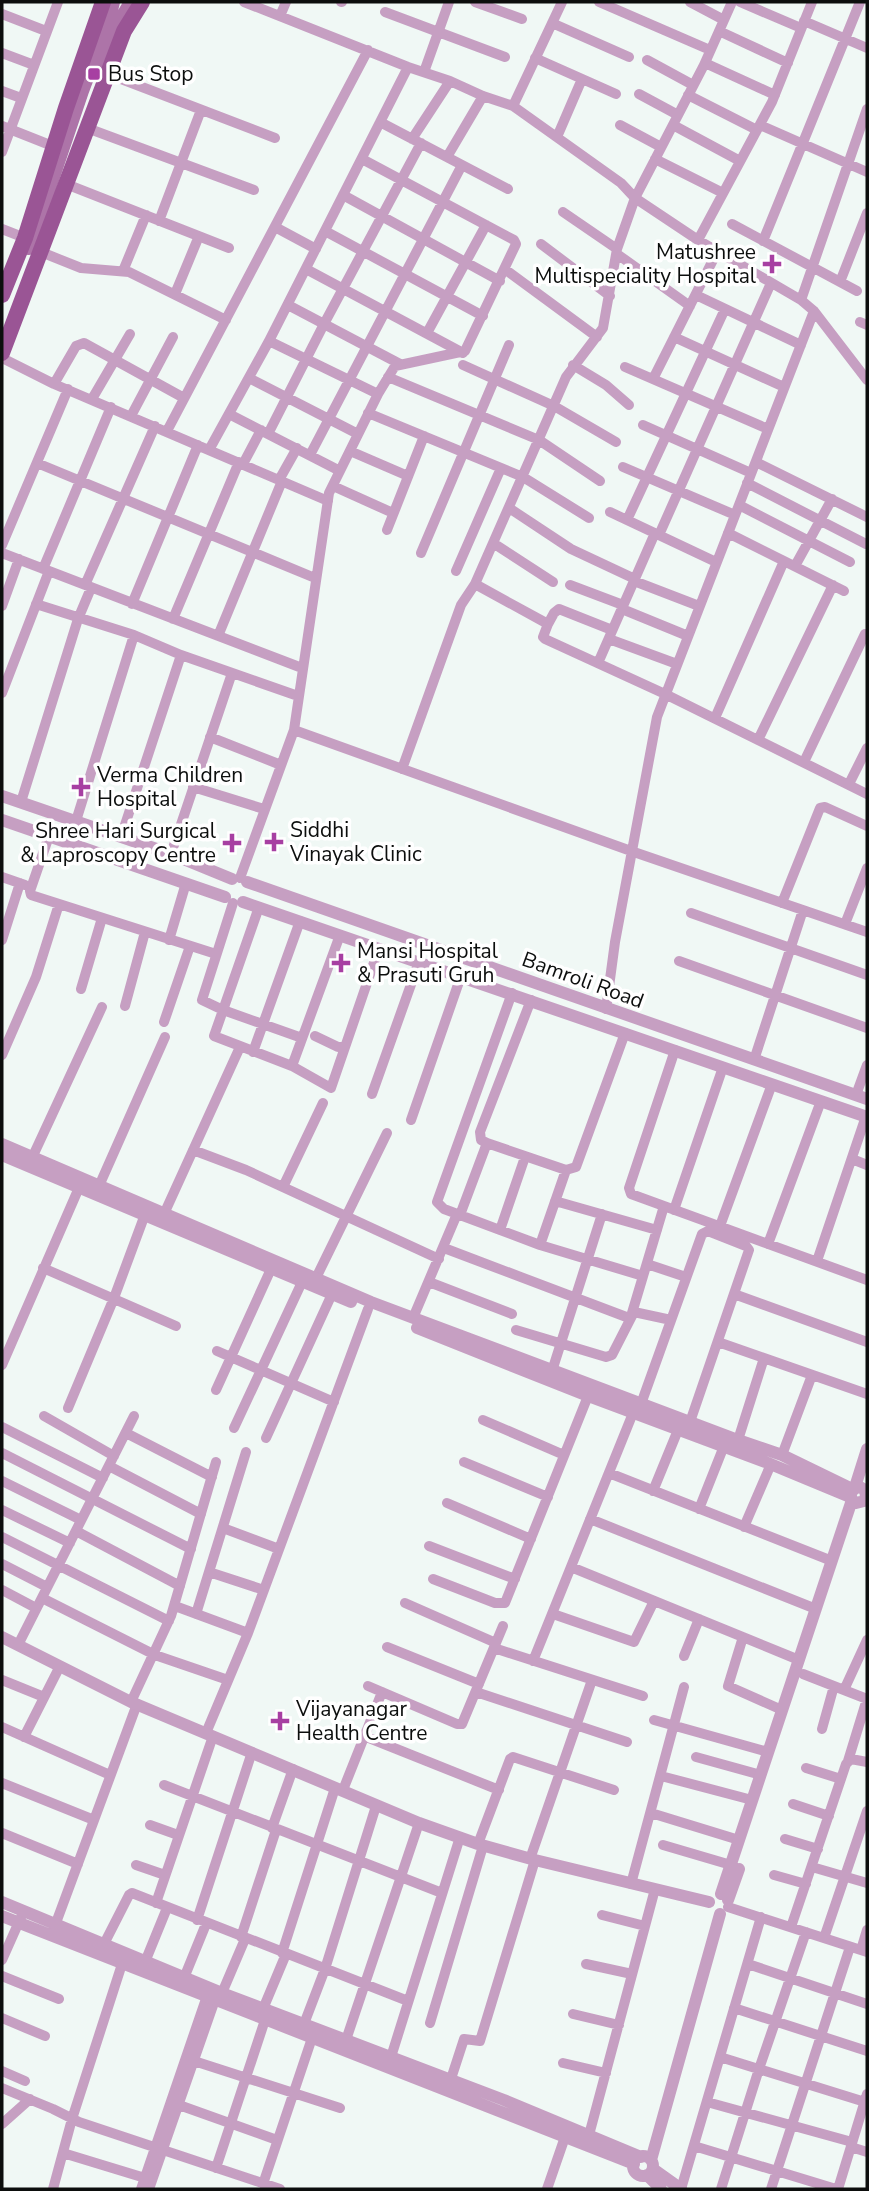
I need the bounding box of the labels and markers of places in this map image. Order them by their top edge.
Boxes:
place label: Bus Stop [108,60,194,88]
marker: Bus Stop [86,66,102,82]
place label: Matushree Multispeciality Hospital [534,238,757,290]
marker: Matushree Multispeciality Hospital [762,254,782,274]
place label: Verma Children Hospital [96,761,243,813]
marker: Verma Children Hospital [71,777,91,797]
place label: Siddhi Vinayak Clinic [289,816,422,868]
place label: Shree Hari Surgical & Laproscopy Centre [20,817,217,869]
marker: Siddhi Vinayak Clinic [264,832,284,852]
marker: Shree Hari Surgical & Laproscopy Centre [222,833,242,853]
place label: Mansi Hospital & Prasuti Gruh [357,937,499,989]
marker: Mansi Hospital & Prasuti Gruh [331,953,351,973]
place label: Vijayanagar Health Centre [295,1695,427,1747]
marker: Vijayanagar Health Centre [270,1711,290,1731]

